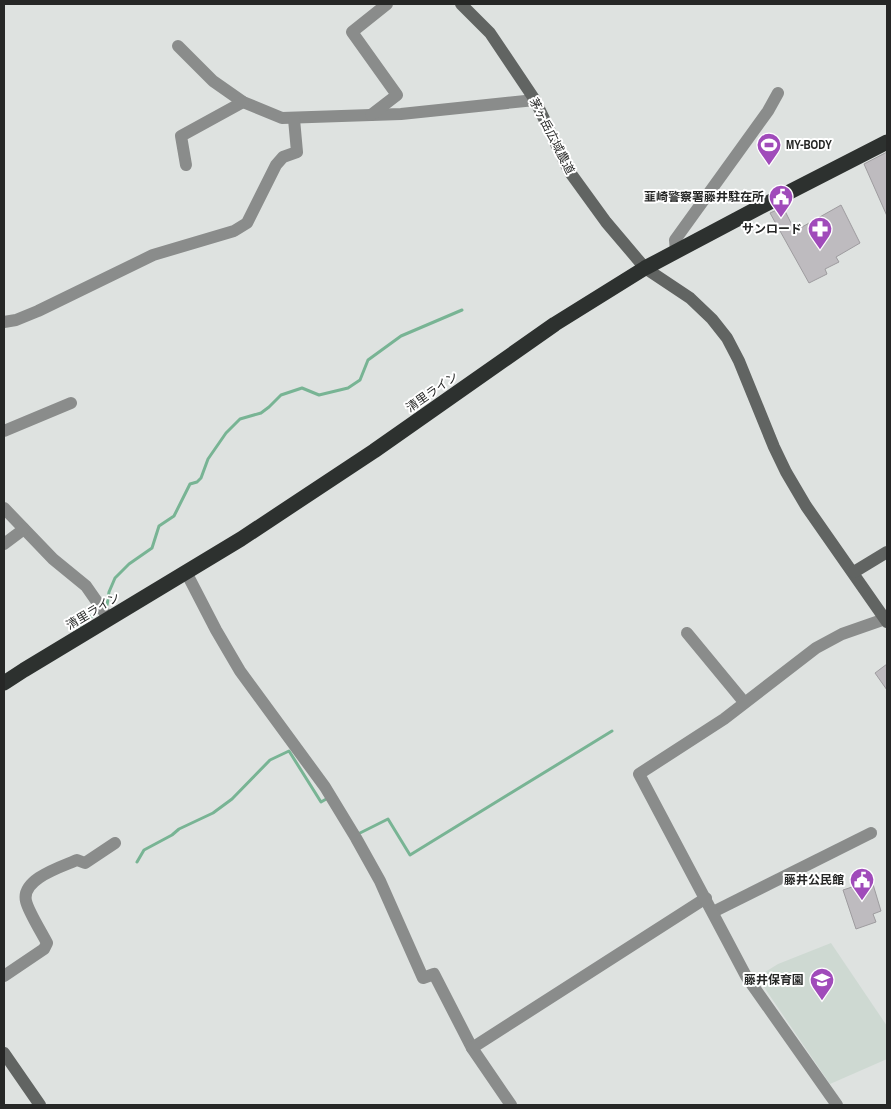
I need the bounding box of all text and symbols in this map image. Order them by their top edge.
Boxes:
street label: 茅ヶ岳広域農道 [526,95,578,177]
sports icon: MY-BODY [756,132,782,166]
place label: MY-BODY [786,137,832,153]
public building icon: 韮崎警察署藤井駐在所 [768,184,794,218]
place label: 韮崎警察署藤井駐在所 [644,189,764,205]
pharmacy icon: サンロード [807,216,833,250]
place label: サンロード [742,221,802,237]
street label: 清里ライン [403,368,461,416]
street label: 清里ライン [63,589,123,633]
public building icon: 藤井公民館 [849,867,875,901]
place label: 藤井公民館 [784,872,844,888]
school or university icon: 藤井保育園 [809,967,835,1001]
place label: 藤井保育園 [744,972,804,988]

